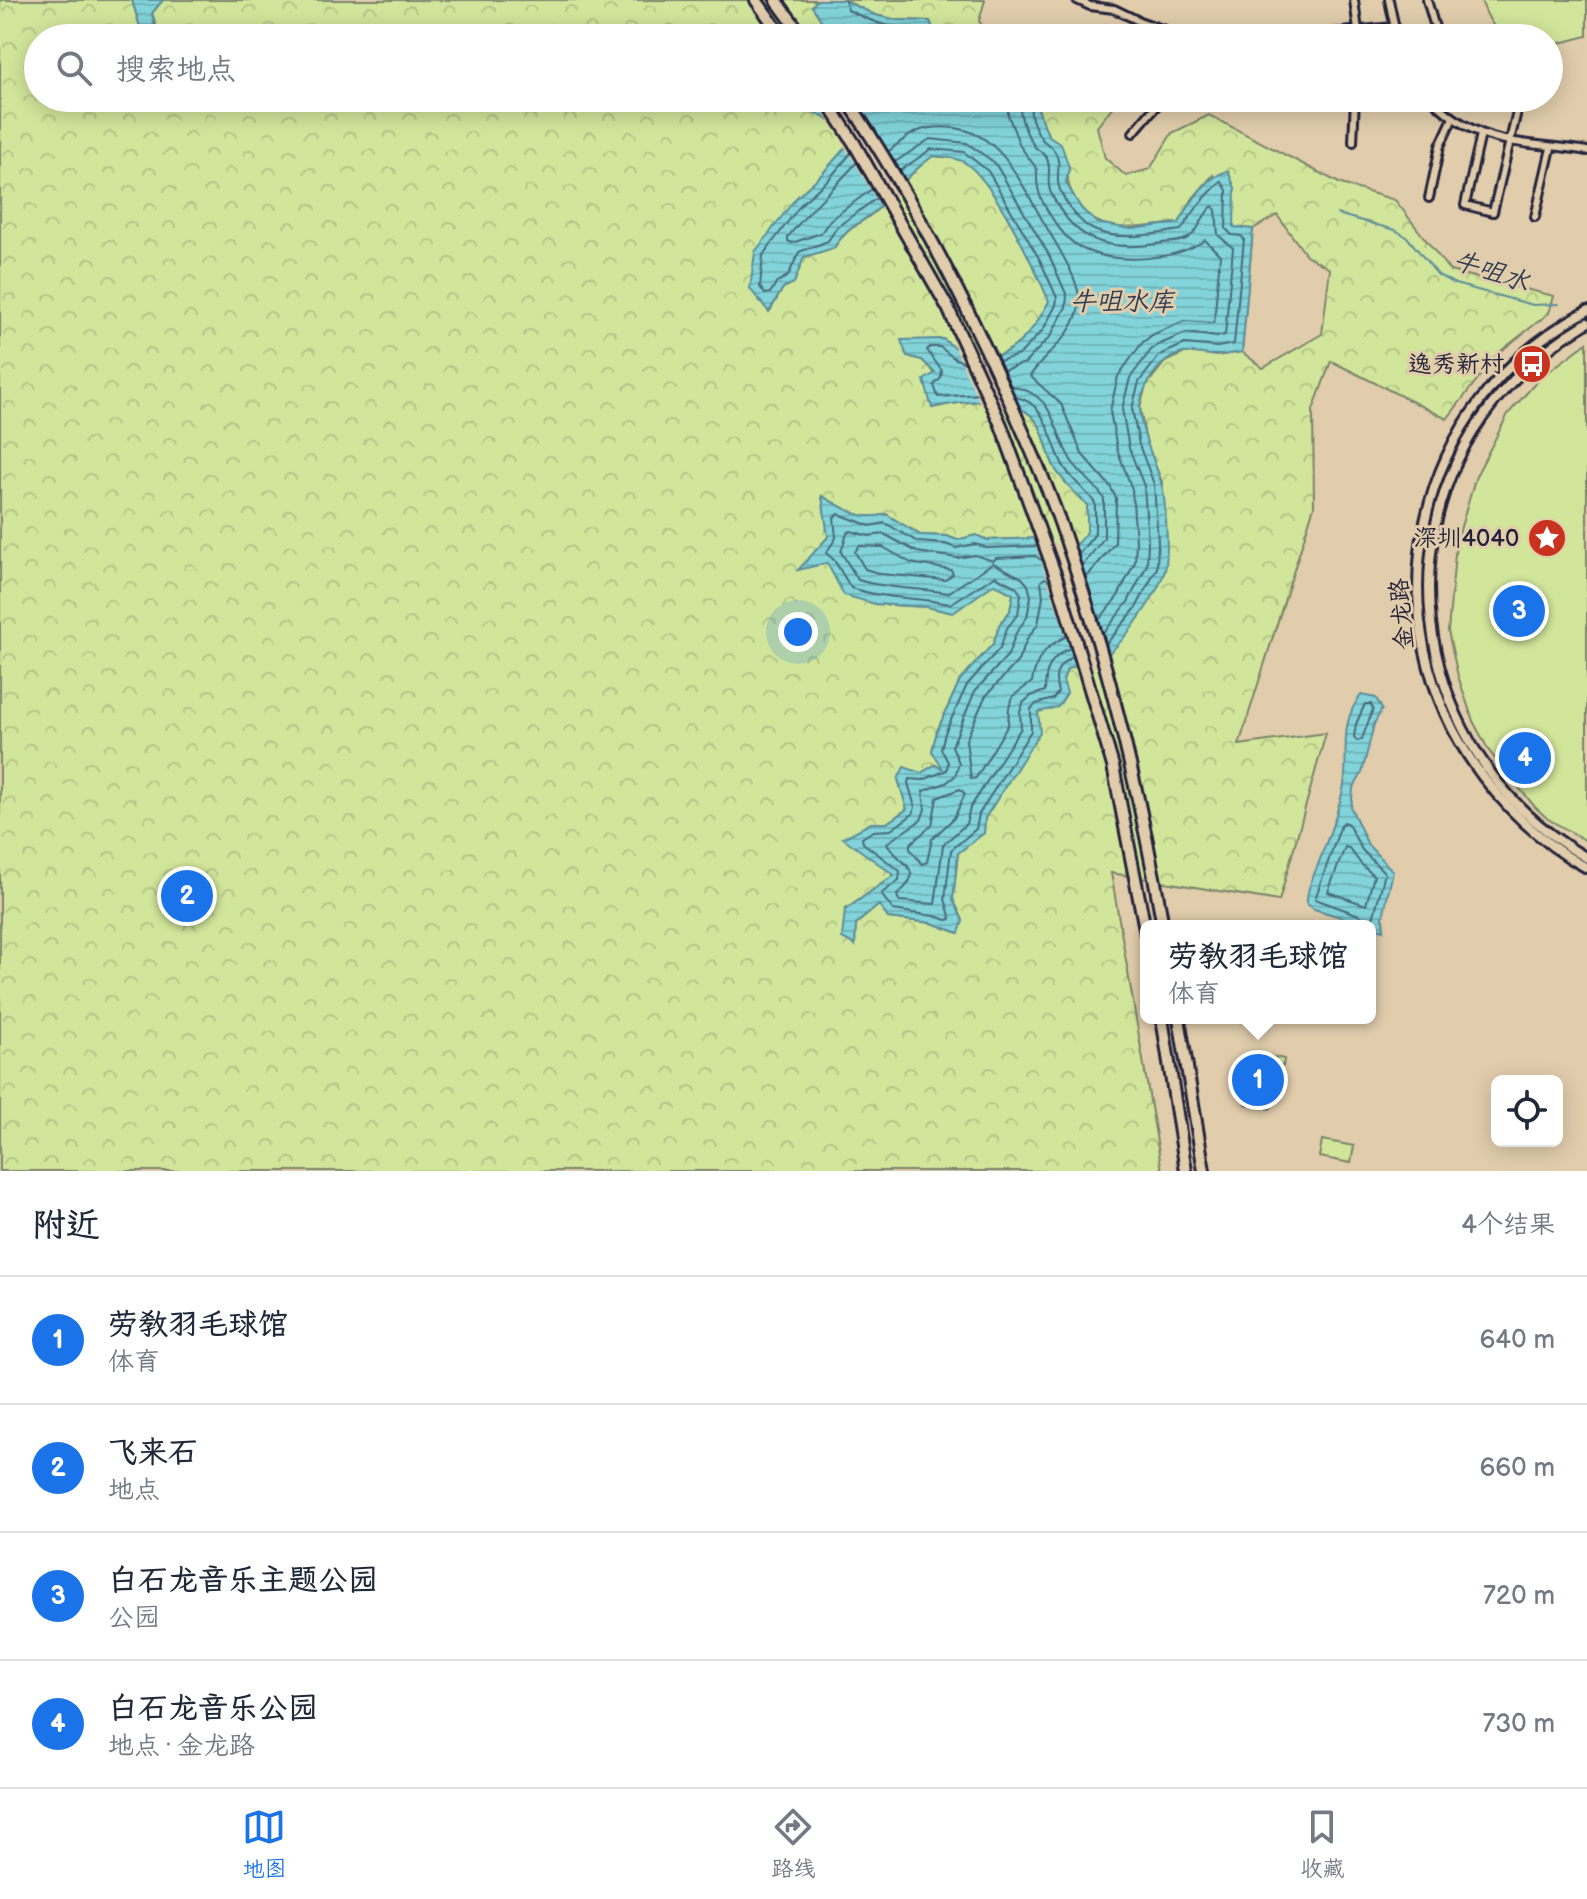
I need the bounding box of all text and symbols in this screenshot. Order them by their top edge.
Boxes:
search box [24,24,1563,112]
icon: search [52,46,96,90]
text: 搜索地点 [116,52,236,88]
water label: 牛咀水 [1449,245,1534,299]
water label: 牛咀水库 [1070,287,1176,318]
bus stop icon: 逸秀新村 [1511,343,1553,385]
place label: 逸秀新村 [1408,350,1504,379]
place icon: 深圳4040 [1526,517,1568,559]
place label: 深圳4040 [1413,524,1519,553]
street label: 金龙路 [1384,577,1420,651]
pin: 3 [1493,581,1545,641]
your location [778,612,818,652]
pin: 4 [1499,728,1551,788]
pin: 2 [161,866,213,926]
popup [1140,920,1376,1024]
text: 劳教羽毛球馆 [1168,939,1348,975]
text: 体育 [1168,979,1220,1010]
pin: 1 [1232,1050,1284,1110]
map controls [1491,1075,1563,1147]
button: locate [1491,1075,1563,1147]
text: 附近 [32,1205,100,1246]
text: 4个结果 [1461,1210,1555,1241]
text: 劳教羽毛球馆 [108,1307,288,1343]
text: 1 [53,1325,63,1356]
text: 640 m [1479,1325,1555,1356]
text: 体育 [108,1347,160,1378]
text: 飞来石 [108,1435,198,1471]
text: 2 [50,1453,66,1484]
text: 660 m [1479,1453,1555,1484]
text: 地点 [108,1475,160,1506]
text: 白石龙音乐主题公园 [108,1563,378,1599]
text: 3 [50,1581,66,1612]
text: 720 m [1483,1581,1555,1612]
text: 公园 [108,1603,160,1634]
text: 白石龙音乐公园 [108,1691,318,1727]
text: 4 [50,1709,66,1740]
text: 730 m [1482,1709,1555,1740]
text: 地点 · 金龙路 [108,1731,255,1762]
tab: 地图 [242,1805,287,1883]
tab: 路线 [771,1805,816,1883]
tab: 收藏 [1300,1805,1345,1883]

